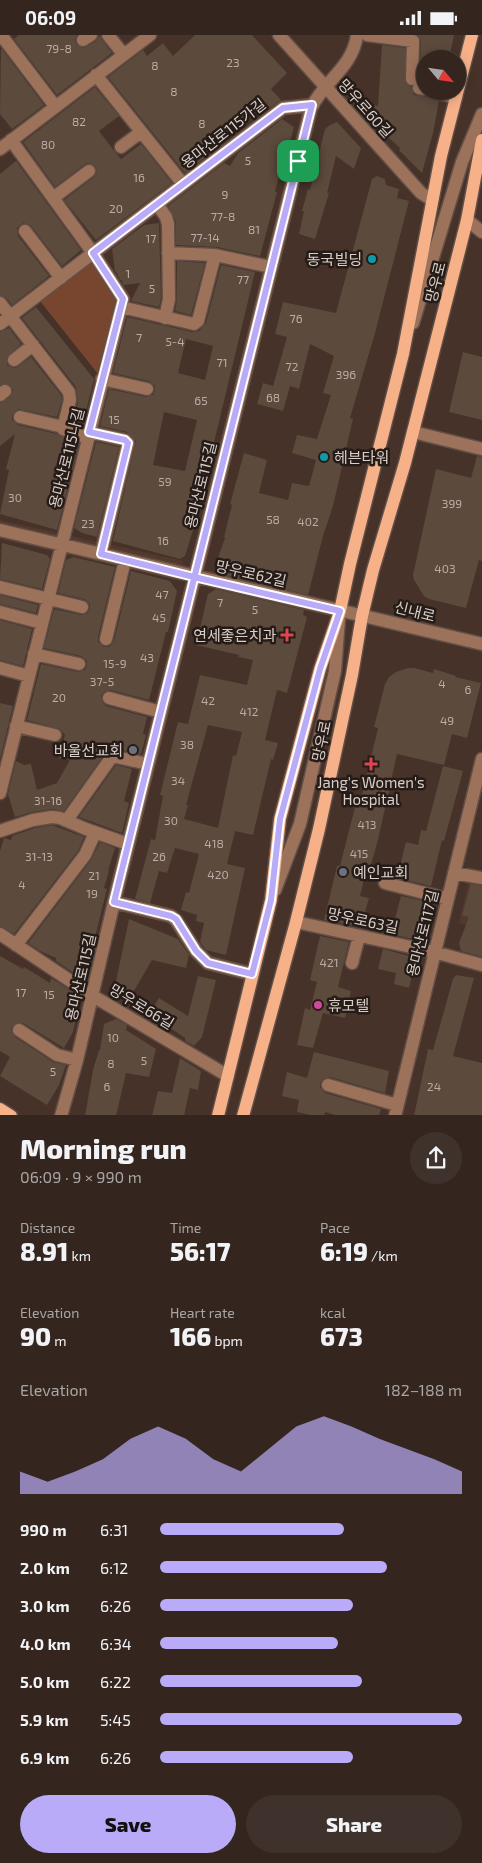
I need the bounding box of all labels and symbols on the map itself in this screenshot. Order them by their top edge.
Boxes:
house number: 79-8 [46,41,72,55]
north arrow [416,50,466,100]
house number: 23 [226,55,240,69]
house number: 8 [151,58,159,72]
street label: 망우로60길 [335,75,397,141]
house number: 8 [170,84,178,98]
street label: 용마산로115가길 [177,94,269,172]
house number: 82 [72,114,86,128]
house number: 8 [198,116,206,130]
house number: 80 [41,137,55,151]
pin [277,140,319,182]
house number: 5 [245,153,251,167]
house number: 16 [133,170,145,184]
house number: 9 [222,187,229,201]
house number: 20 [109,201,123,215]
house number: 77-8 [211,209,235,223]
house number: 81 [248,222,260,236]
house number: 77-14 [190,230,220,244]
house number: 17 [146,231,156,245]
place label: 동국빌딩 [307,250,362,268]
marker: 동국빌딩 [366,253,378,265]
street label: 망우로 [421,260,449,304]
house number: 1 [126,266,130,280]
house number: 77 [237,272,249,286]
house number: 5 [149,281,155,295]
house number: 76 [289,311,303,325]
house number: 7 [136,330,142,344]
house number: 5-4 [165,334,185,348]
house number: 71 [217,355,227,369]
house number: 72 [286,359,299,373]
house number: 396 [336,367,356,381]
house number: 68 [266,390,280,404]
house number: 65 [194,393,208,407]
street label: 용마산로115나길 [45,406,87,510]
house number: 15 [108,412,120,426]
street label: 용마산로115길 [181,440,219,530]
place label: 헤븐타워 [334,448,389,466]
marker: 헤븐타워 [318,451,330,463]
house number: 59 [158,474,172,488]
house number: 30 [8,490,22,504]
house number: 399 [442,496,462,510]
house number: 58 [266,512,280,526]
house number: 402 [297,514,319,528]
house number: 23 [81,516,95,530]
house number: 16 [157,533,169,547]
street label: 망우로62길 [214,556,288,590]
house number: 403 [434,561,456,575]
house number: 47 [155,587,169,601]
house number: 7 [217,595,223,609]
street label: 신내로 [393,597,437,625]
house number: 5 [252,602,258,616]
house number: 45 [152,610,166,624]
place label: 연세좋은치과 [193,626,276,644]
marker: 연세좋은치과 [280,628,294,642]
house number: 43 [140,650,154,664]
house number: 15-9 [103,656,127,670]
house number: 37-5 [90,674,114,688]
house number: 4 [438,676,446,690]
house number: 6 [465,682,472,696]
house number: 20 [52,690,66,704]
house number: 42 [201,693,215,707]
house number: 412 [240,704,259,718]
house number: 49 [440,713,454,727]
street label: 망우로 [308,719,334,763]
house number: 38 [180,737,194,751]
place label: 바울선교회 [54,741,123,759]
marker: 바울선교회 [127,744,139,756]
marker: Jang's Women's Hospital [364,757,378,771]
house number: 34 [171,773,185,787]
place label: Jang's Women's Hospital [317,773,425,808]
house number: 31-16 [34,793,62,807]
house number: 30 [164,813,178,827]
house number: 413 [358,817,376,831]
house number: 418 [204,836,224,850]
house number: 415 [350,846,368,860]
house number: 31-13 [25,849,53,863]
house number: 26 [152,849,166,863]
place label: 예인교회 [353,863,408,881]
marker: 예인교회 [337,866,349,878]
house number: 420 [207,867,229,881]
house number: 21 [88,868,100,882]
house number: 4 [18,877,26,891]
house number: 19 [86,886,98,900]
street label: 용마산로117길 [403,888,441,978]
street label: 망우로63길 [326,904,400,936]
street label: 용마산로115길 [61,932,99,1022]
house number: 421 [320,955,338,969]
street label: 망우로66길 [106,980,178,1032]
house number: 17 [16,985,26,999]
house number: 15 [43,987,55,1001]
place label: 휴모텔 [328,996,369,1014]
marker: 휴모텔 [312,999,324,1011]
house number: 10 [107,1030,119,1044]
house number: 5 [141,1053,147,1067]
house number: 8 [107,1056,115,1070]
house number: 5 [50,1064,56,1078]
house number: 6 [104,1079,111,1093]
house number: 24 [427,1079,441,1093]

